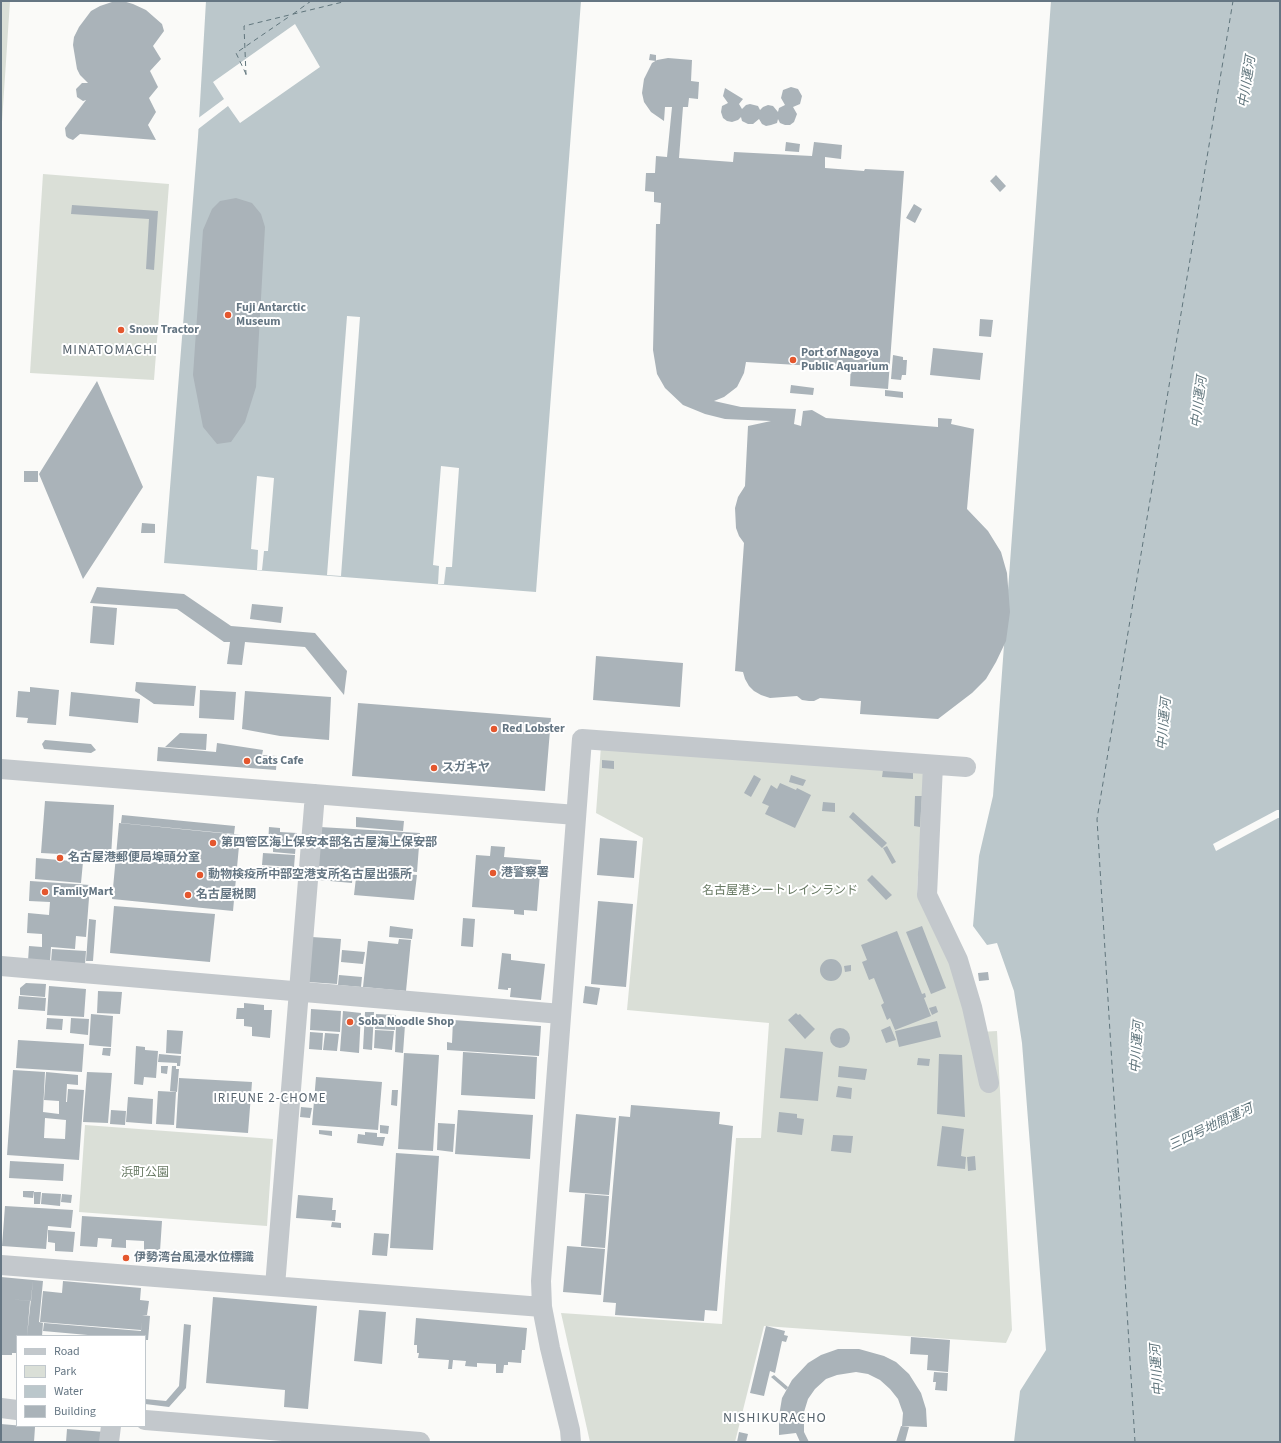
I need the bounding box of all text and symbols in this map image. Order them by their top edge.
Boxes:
water label: 中川運河 [1236,55,1260,109]
place label: Fuji Antarctic Museum [236,301,306,329]
marker: Fuji Antarctic Museum [223,310,233,320]
place label: Snow Tractor [129,323,199,337]
marker: Snow Tractor [116,325,126,335]
district label: MINATOMACHI [62,343,158,359]
place label: Port of Nagoya Public Aquarium [801,346,889,374]
marker: Port of Nagoya Public Aquarium [788,355,798,365]
water label: 中川運河 [1189,375,1211,429]
water label: 中川運河 [1155,697,1175,751]
place label: Red Lobster [502,722,565,736]
marker: Red Lobster [489,724,499,734]
place label: Cats Cafe [255,754,304,768]
marker: Cats Cafe [242,756,252,766]
place label: スガキヤ [442,761,490,775]
marker: スガキヤ [429,763,439,773]
place label: 第四管区海上保安本部名古屋海上保安部 [221,836,437,850]
marker: 第四管区海上保安本部名古屋海上保安部 [208,838,218,848]
place label: 名古屋港郵便局埠頭分室 [68,851,200,865]
marker: 名古屋港郵便局埠頭分室 [55,853,65,863]
place label: 港警察署 [501,866,549,880]
place label: 動物検疫所中部空港支所名古屋出張所 [208,868,412,882]
marker: 港警察署 [488,868,498,878]
marker: 動物検疫所中部空港支所名古屋出張所 [195,870,205,880]
park label: 名古屋港シートレインランド [702,884,858,898]
place label: FamilyMart [53,885,113,899]
marker: FamilyMart [40,887,50,897]
place label: 名古屋税関 [196,888,256,902]
marker: 名古屋税関 [183,890,193,900]
place label: Soba Noodle Shop [358,1015,454,1029]
marker: Soba Noodle Shop [345,1017,355,1027]
water label: 中川運河 [1128,1021,1148,1073]
district label: IRIFUNE 2-CHOME [213,1091,327,1107]
water label: 三四号地間運河 [1166,1102,1256,1154]
park label: 浜町公園 [121,1166,169,1180]
place label: 伊勢湾台風浸水位標識 [134,1251,254,1265]
marker: 伊勢湾台風浸水位標識 [121,1253,131,1263]
legend [16,1335,146,1427]
text: Road [54,1343,80,1360]
water label: 中川運河 [1148,1344,1168,1396]
text: Park [54,1363,76,1380]
text: Water [54,1383,83,1400]
text: Building [54,1403,96,1420]
district label: NISHIKURACHO [723,1411,827,1427]

